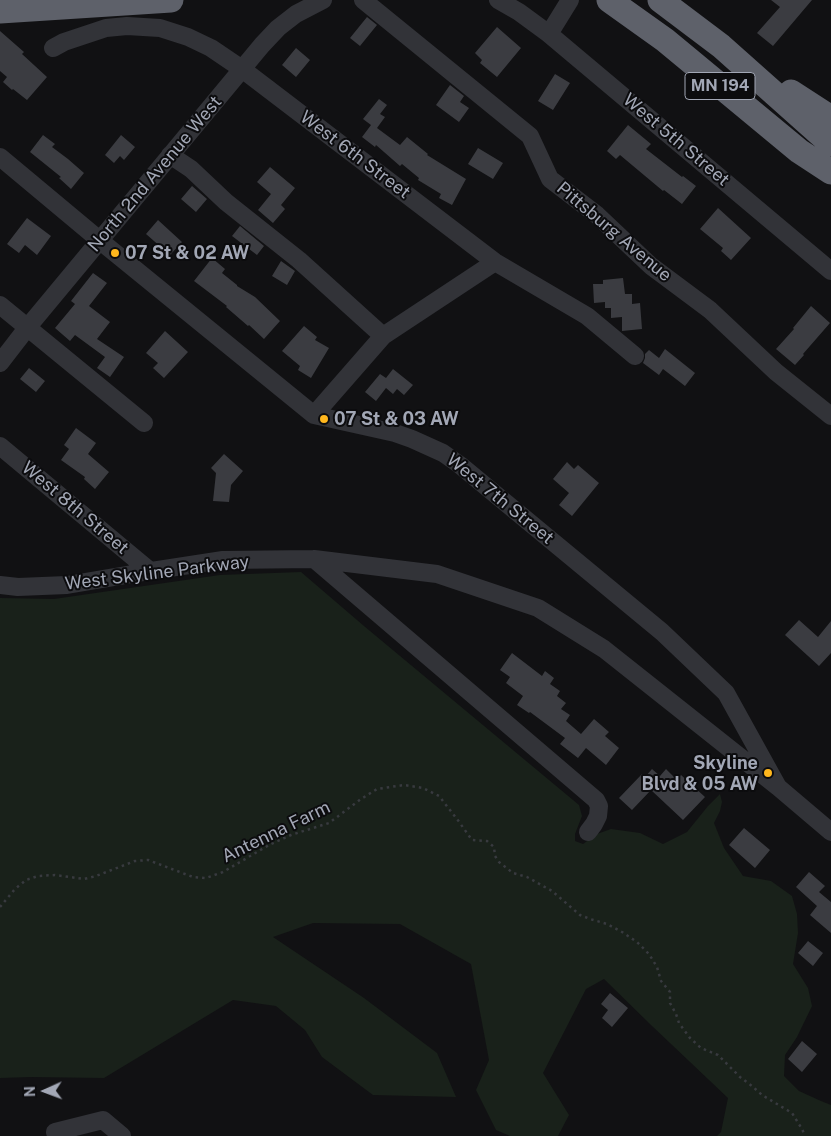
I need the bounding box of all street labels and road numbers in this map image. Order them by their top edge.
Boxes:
road number: MN 194 [685,72,755,100]
street label: West 5th Street [618,89,734,191]
street label: North 2nd Avenue West [83,92,227,256]
street label: West 6th Street [296,107,414,203]
street label: Pittsburg Avenue [552,178,676,286]
street label: West 7th Street [442,449,558,549]
street label: West 8th Street [17,457,133,559]
street label: West Skyline Parkway [64,551,250,595]
street label: Antenna Farm [218,796,334,868]

